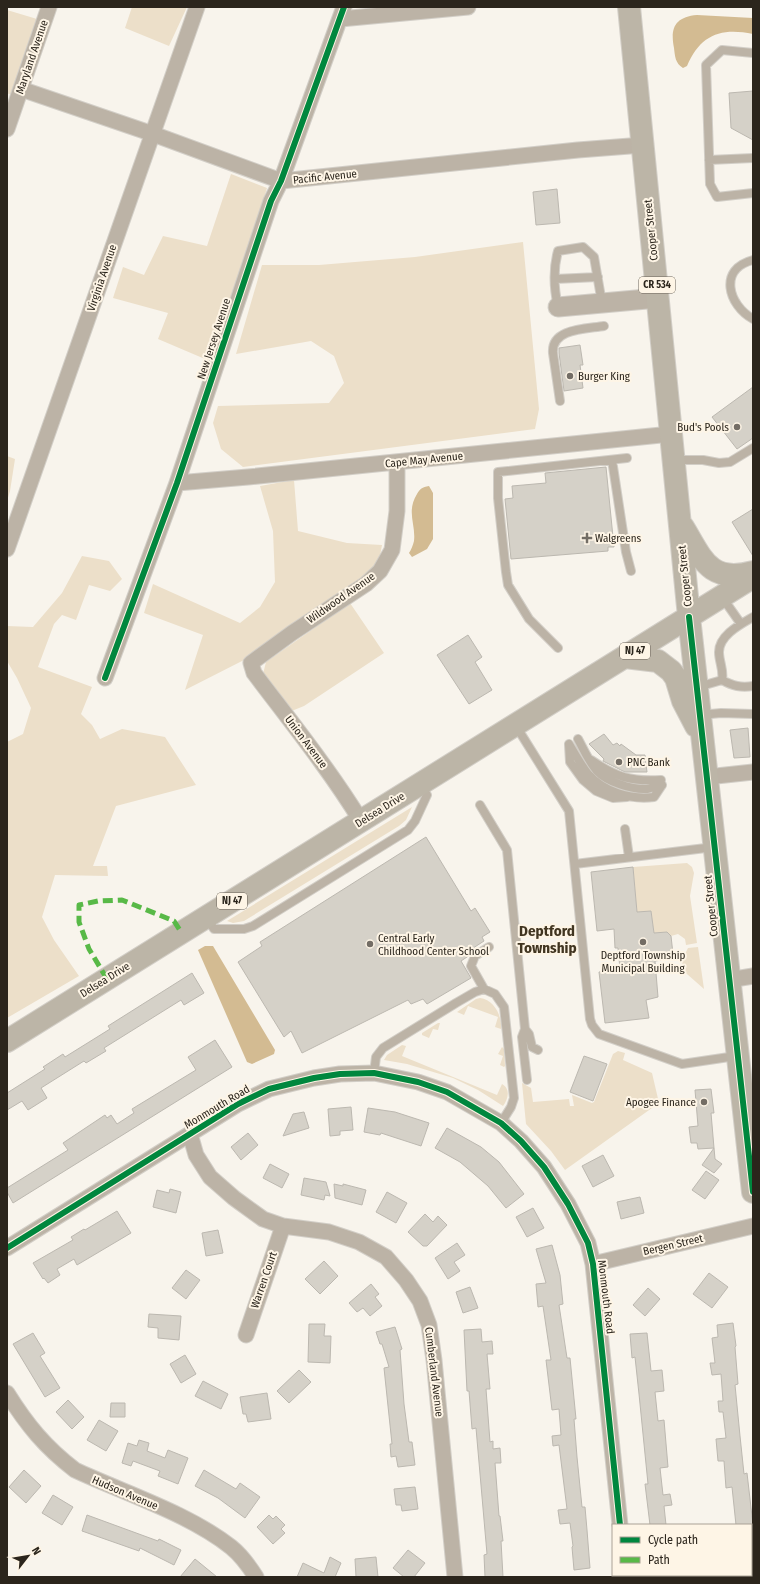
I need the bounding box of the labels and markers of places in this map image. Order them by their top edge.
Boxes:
place label: Burger King [578,370,631,383]
marker: Burger King [565,371,575,381]
place label: Bud's Pools [677,421,729,434]
marker: Bud's Pools [732,422,742,432]
place label: Walgreens [595,532,641,545]
marker: Walgreens [582,533,592,543]
place label: PNC Bank [627,756,671,769]
marker: PNC Bank [614,757,624,767]
place label: Central Early Childhood Center School [378,932,489,958]
marker: Deptford Township Municipal Building [638,937,648,947]
marker: Central Early Childhood Center School [365,939,375,949]
place label: Deptford Township Municipal Building [601,949,686,975]
place label: Apogee Finance [626,1096,696,1109]
marker: Apogee Finance [699,1097,709,1107]

